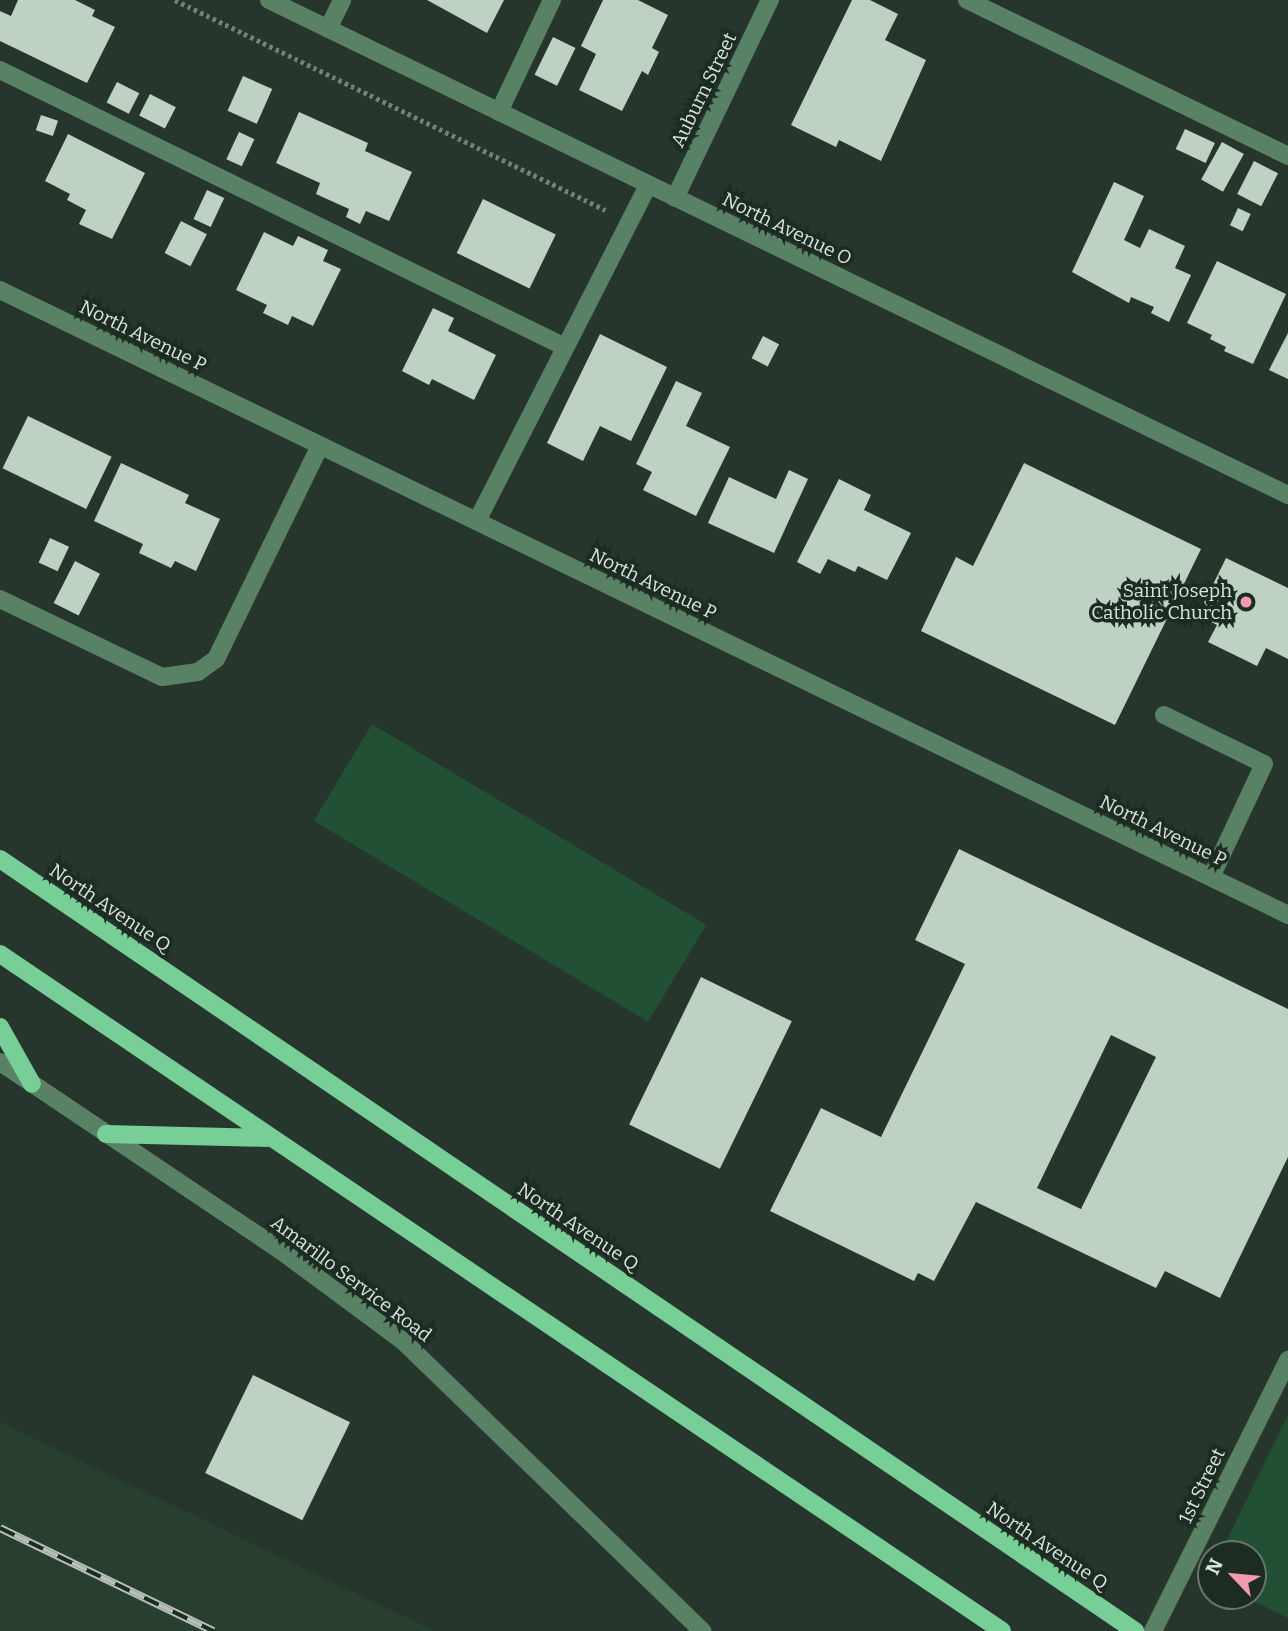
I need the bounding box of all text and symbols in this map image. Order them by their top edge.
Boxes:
street label: Auburn Street [666,29,742,151]
street label: North Avenue O [719,188,855,270]
street label: North Avenue P [76,295,210,377]
street label: North Avenue P [586,543,720,625]
place label: Saint Joseph Catholic Church [1091,580,1232,624]
marker: Saint Joseph Catholic Church [1238,594,1254,610]
street label: North Avenue P [1096,790,1230,872]
street label: North Avenue Q [45,859,175,957]
street label: North Avenue Q [513,1178,643,1276]
street label: Amarillo Service Road [266,1211,436,1347]
street label: 1st Street [1174,1445,1230,1527]
street label: North Avenue Q [982,1497,1112,1595]
north arrow [1197,1540,1267,1610]
text: N [1201,1555,1228,1578]

